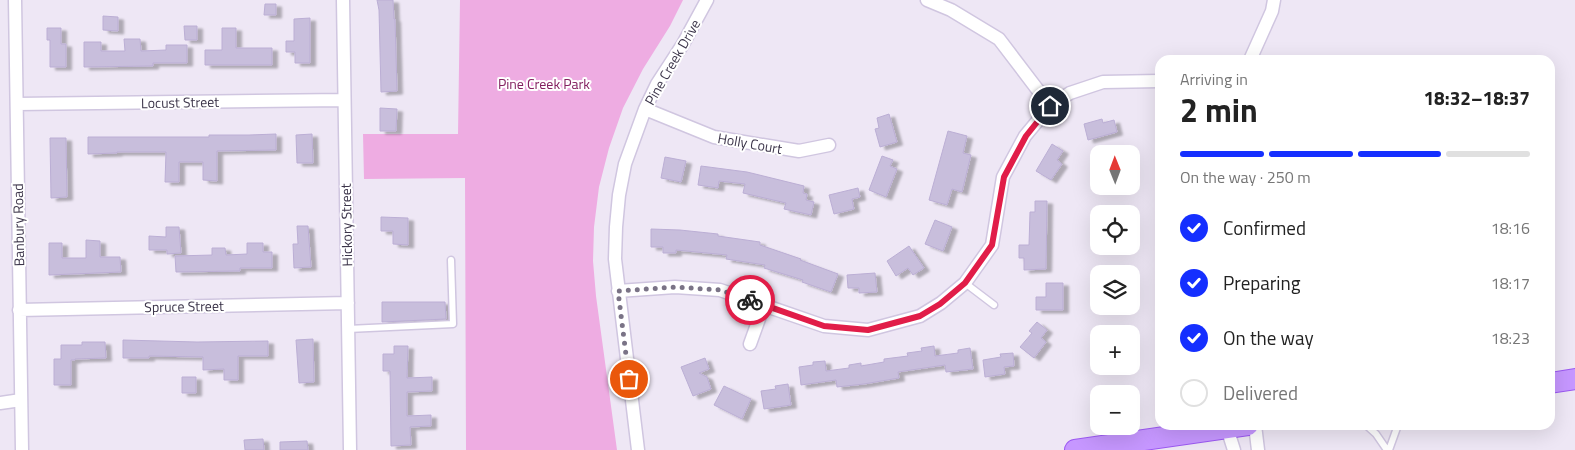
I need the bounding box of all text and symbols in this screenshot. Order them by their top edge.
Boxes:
street label: Pine Creek Drive [639,15,705,109]
text: Arriving in [1180,67,1248,91]
park label: Pine Creek Park [498,73,590,94]
text: 18:32–18:37 [1423,83,1530,112]
pin [1029,85,1071,127]
text: 2 min [1180,86,1258,134]
street label: Locust Street [141,91,219,113]
icon: home [1036,92,1064,120]
street label: Holly Court [716,127,784,159]
north arrow [1090,145,1140,195]
map controls [1090,145,1140,435]
text: On the way · 250 m [1180,165,1311,189]
street label: Banbury Road [7,183,29,267]
street label: Hickory Street [335,183,357,267]
button: locate [1090,205,1140,255]
text: Confirmed [1223,213,1306,242]
icon: check [1180,214,1208,242]
text: 18:16 [1491,216,1530,240]
button: layers [1090,265,1140,315]
text: Preparing [1223,268,1300,297]
icon: check [1180,269,1208,297]
text: 18:17 [1491,271,1530,295]
courier [725,275,775,325]
icon: bike [736,286,764,314]
street label: Spruce Street [144,295,224,317]
text: On the way [1223,323,1314,352]
icon: check [1180,324,1208,352]
button: + [1090,325,1140,375]
text: 18:23 [1491,326,1530,350]
pin [608,358,650,400]
icon: bag [615,365,643,393]
text: Delivered [1223,378,1298,407]
button: − [1090,385,1140,435]

